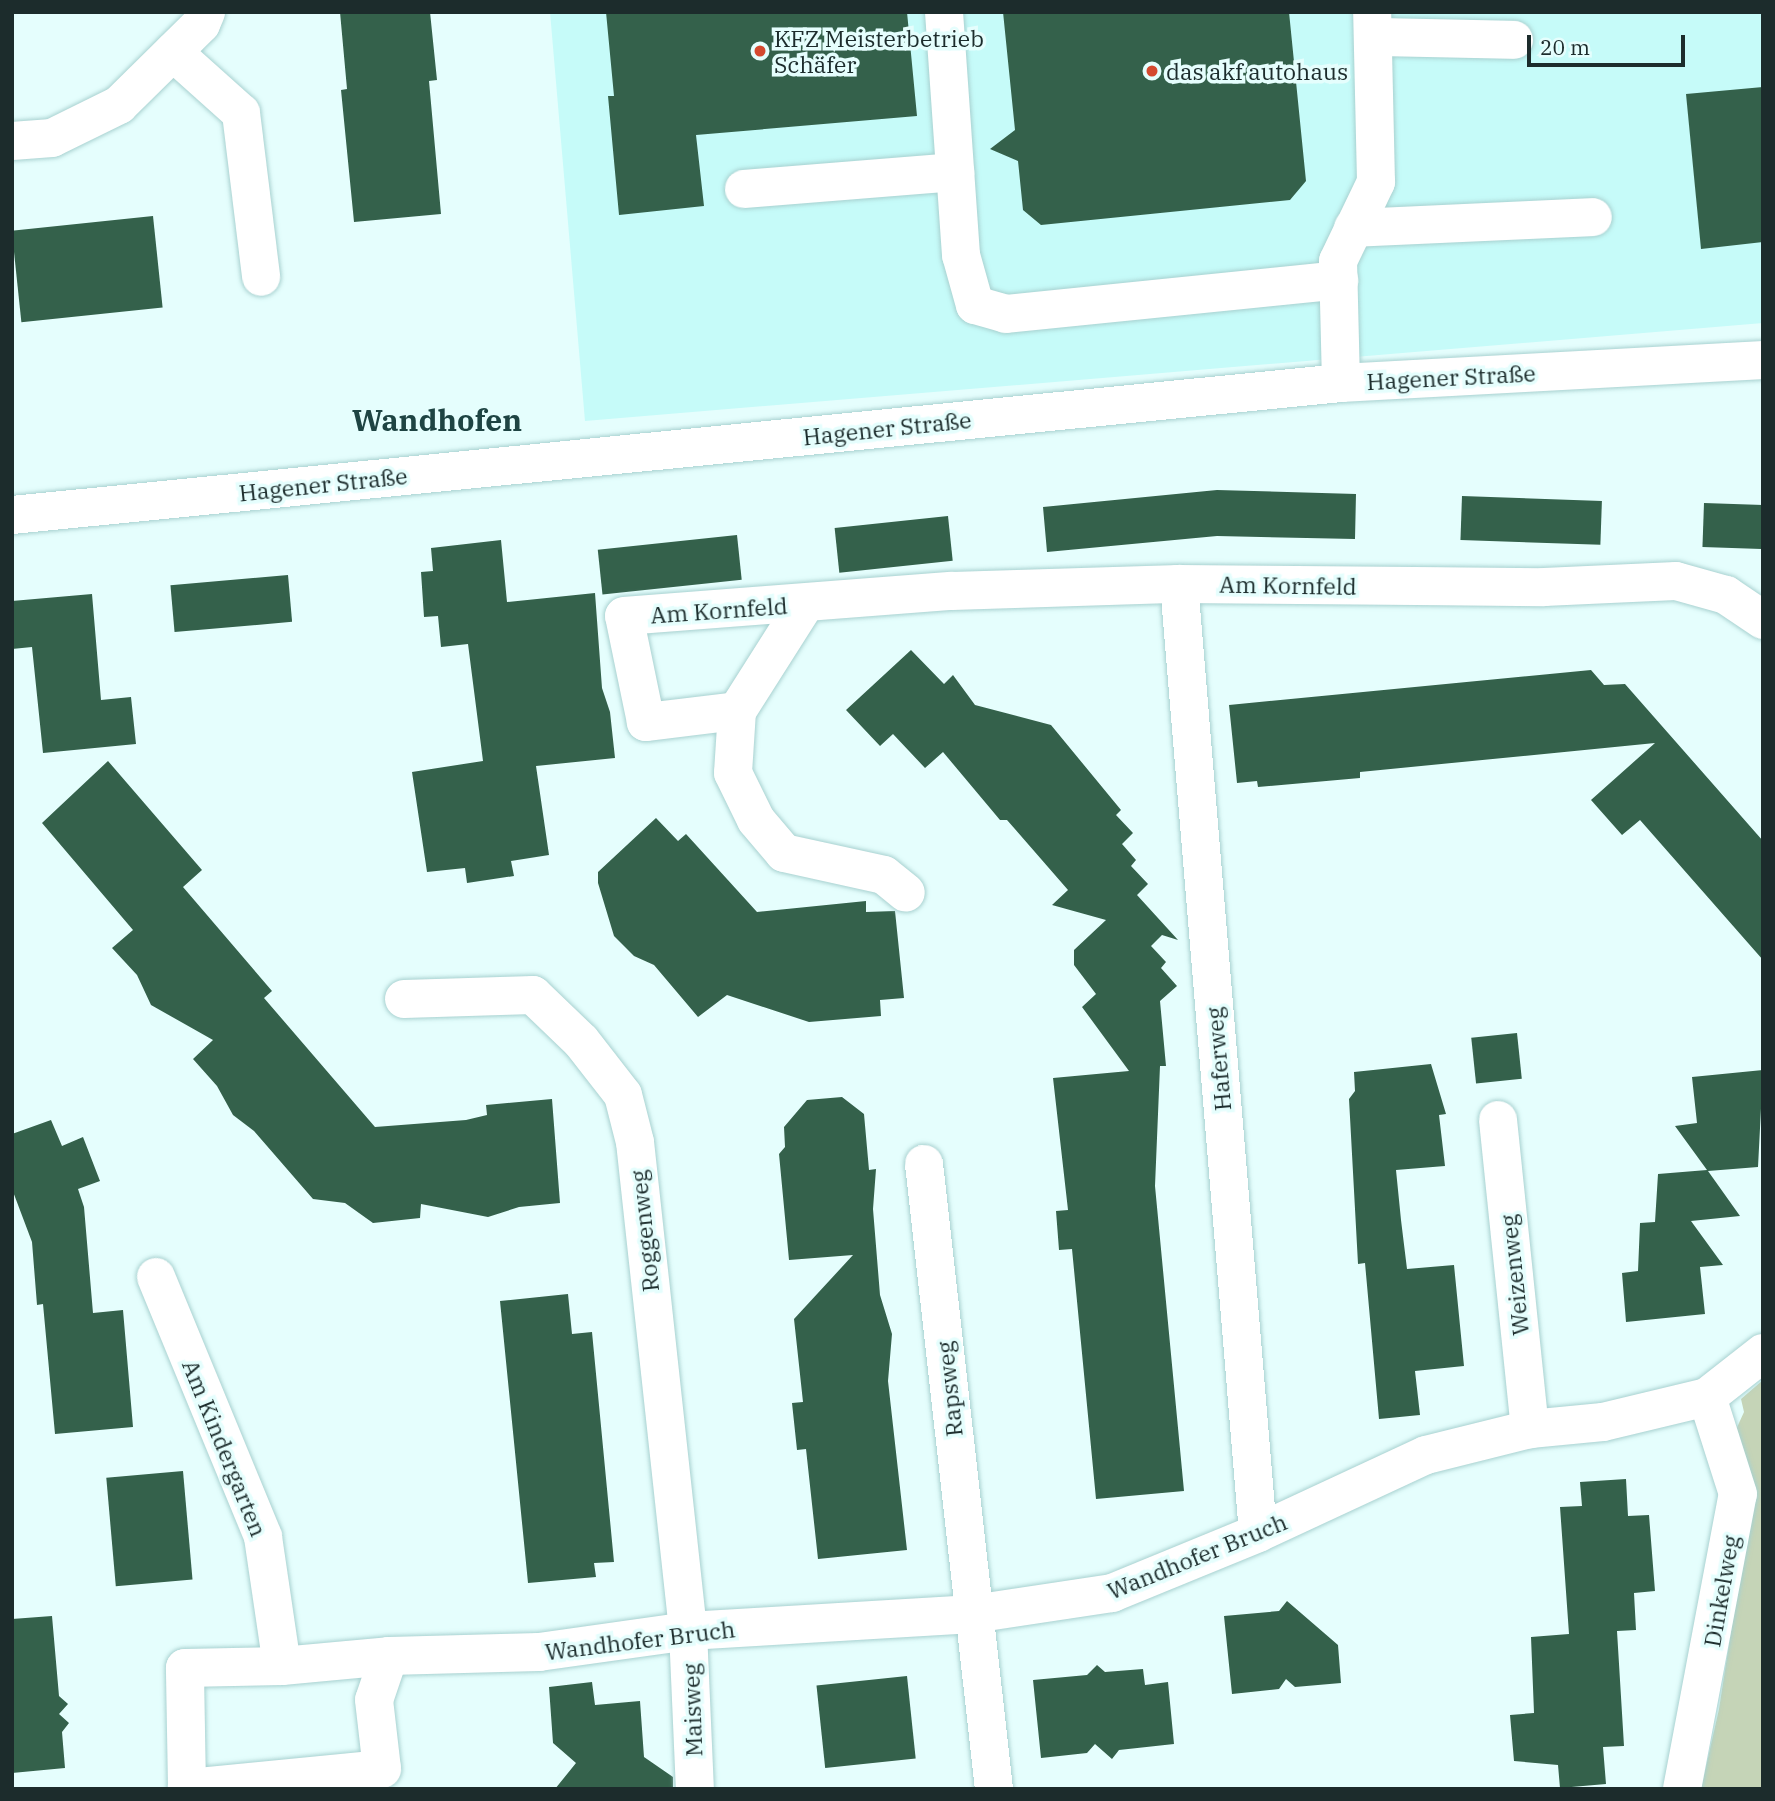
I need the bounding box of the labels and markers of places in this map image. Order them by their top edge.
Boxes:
place label: KFZ Meisterbetrieb Schäfer [774,24,984,78]
marker: KFZ Meisterbetrieb Schäfer [752,43,768,59]
place label: das akf autohaus [1166,57,1348,85]
marker: das akf autohaus [1144,63,1160,79]

